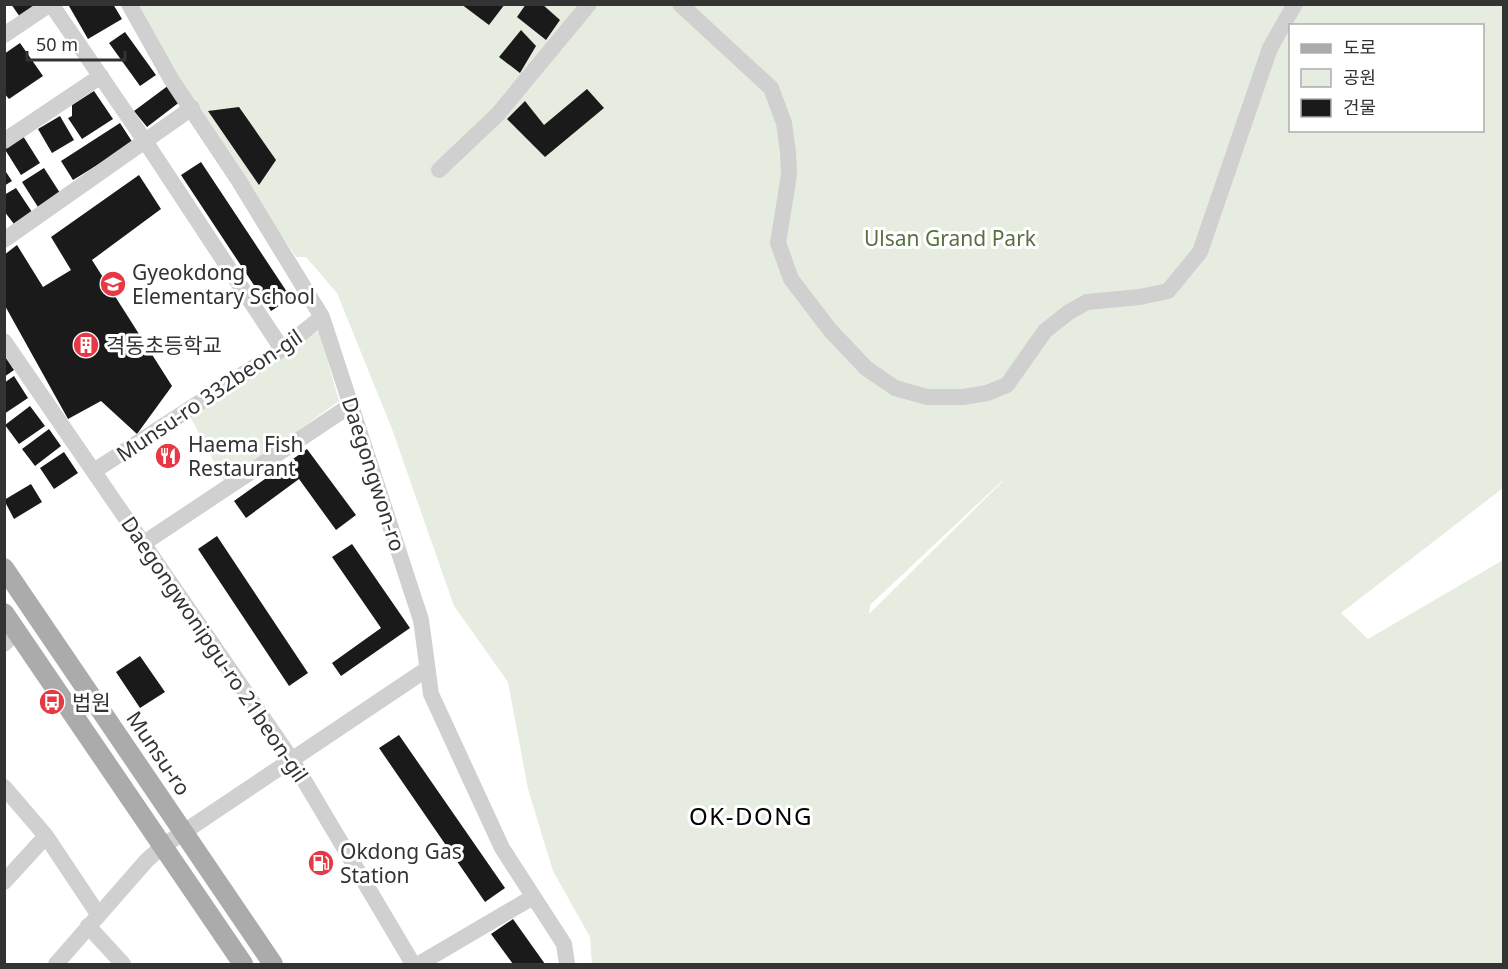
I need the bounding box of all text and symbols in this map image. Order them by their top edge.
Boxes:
scale bar [27,24,124,62]
legend [1289,24,1484,132]
text: 50 m [36,32,78,56]
text: 도로 [1343,35,1376,59]
text: 공원 [1343,65,1376,89]
text: 건물 [1343,95,1376,119]
park label: Ulsan Grand Park [864,224,1037,252]
place label: Gyeokdong Elementary School [132,258,315,310]
school or university icon: Gyeokdong Elementary School [98,269,128,299]
street label: Munsu-ro 332beon-gil [111,322,307,468]
building icon: 격동초등학교 [71,330,101,360]
place label: 격동초등학교 [106,331,222,359]
street label: Daegongwon-ro [336,393,412,555]
place label: Haema Fish Restaurant [188,430,303,482]
restaurant icon: Haema Fish Restaurant [153,441,183,471]
street label: Daegongwonipgu-ro 21beon-gil [115,511,315,787]
bus stop icon: 법원 [37,687,67,717]
place label: 법원 [72,688,111,716]
street label: Munsu-ro [121,705,197,801]
district label: OK-DONG [689,799,813,832]
place label: Okdong Gas Station [340,837,462,889]
fuel station icon: Okdong Gas Station [306,848,336,878]

